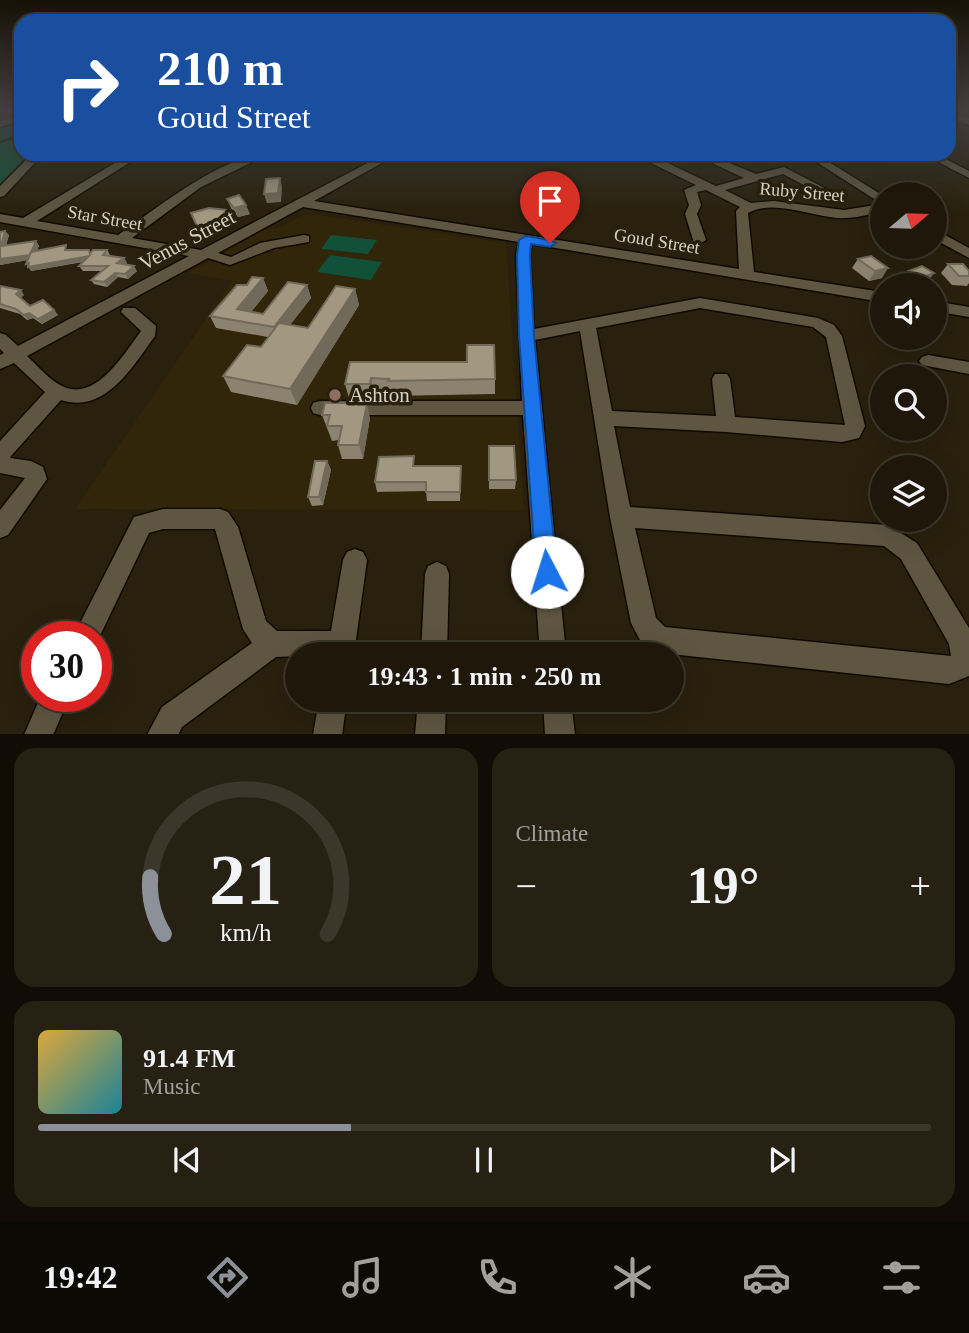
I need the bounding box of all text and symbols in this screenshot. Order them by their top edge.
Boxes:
text: 210 m [157,41,284,96]
icon: right [42,42,133,133]
text: Goud Street [157,99,311,135]
pin [520,171,580,243]
street label: Ruby Street [759,178,845,206]
icon: arrive [531,182,569,220]
north arrow [870,182,947,259]
map controls [870,182,947,532]
street label: Star Street [66,202,144,234]
street label: Venus Street [135,205,239,275]
street label: Goud Street [613,224,701,258]
button: sound [870,273,947,350]
button: search [870,364,947,441]
place label: Ashton [349,383,410,407]
marker: Ashton [327,387,343,403]
button: layers [870,455,947,532]
position arrow [510,535,584,609]
speed limit sign: 30 [21,621,112,712]
text: 19:43 · 1 min · 250 m [368,662,602,691]
text: Climate [516,821,588,846]
text: 21 [209,839,282,920]
text: 19° [687,857,760,914]
text: − [516,865,537,907]
text: + [910,865,931,907]
text: km/h [220,918,272,945]
text: 91.4 FM [143,1044,235,1073]
text: Music [143,1074,201,1099]
icon: previous [168,1141,206,1179]
icon: pause [465,1141,503,1179]
icon: next [763,1141,801,1179]
icon: directions [203,1253,252,1302]
icon: music [338,1253,387,1302]
icon: phone [473,1253,522,1302]
icon: climate [608,1253,657,1302]
icon: car [742,1253,791,1302]
icon: filters [877,1253,926,1302]
text: 19:42 [43,1259,118,1295]

